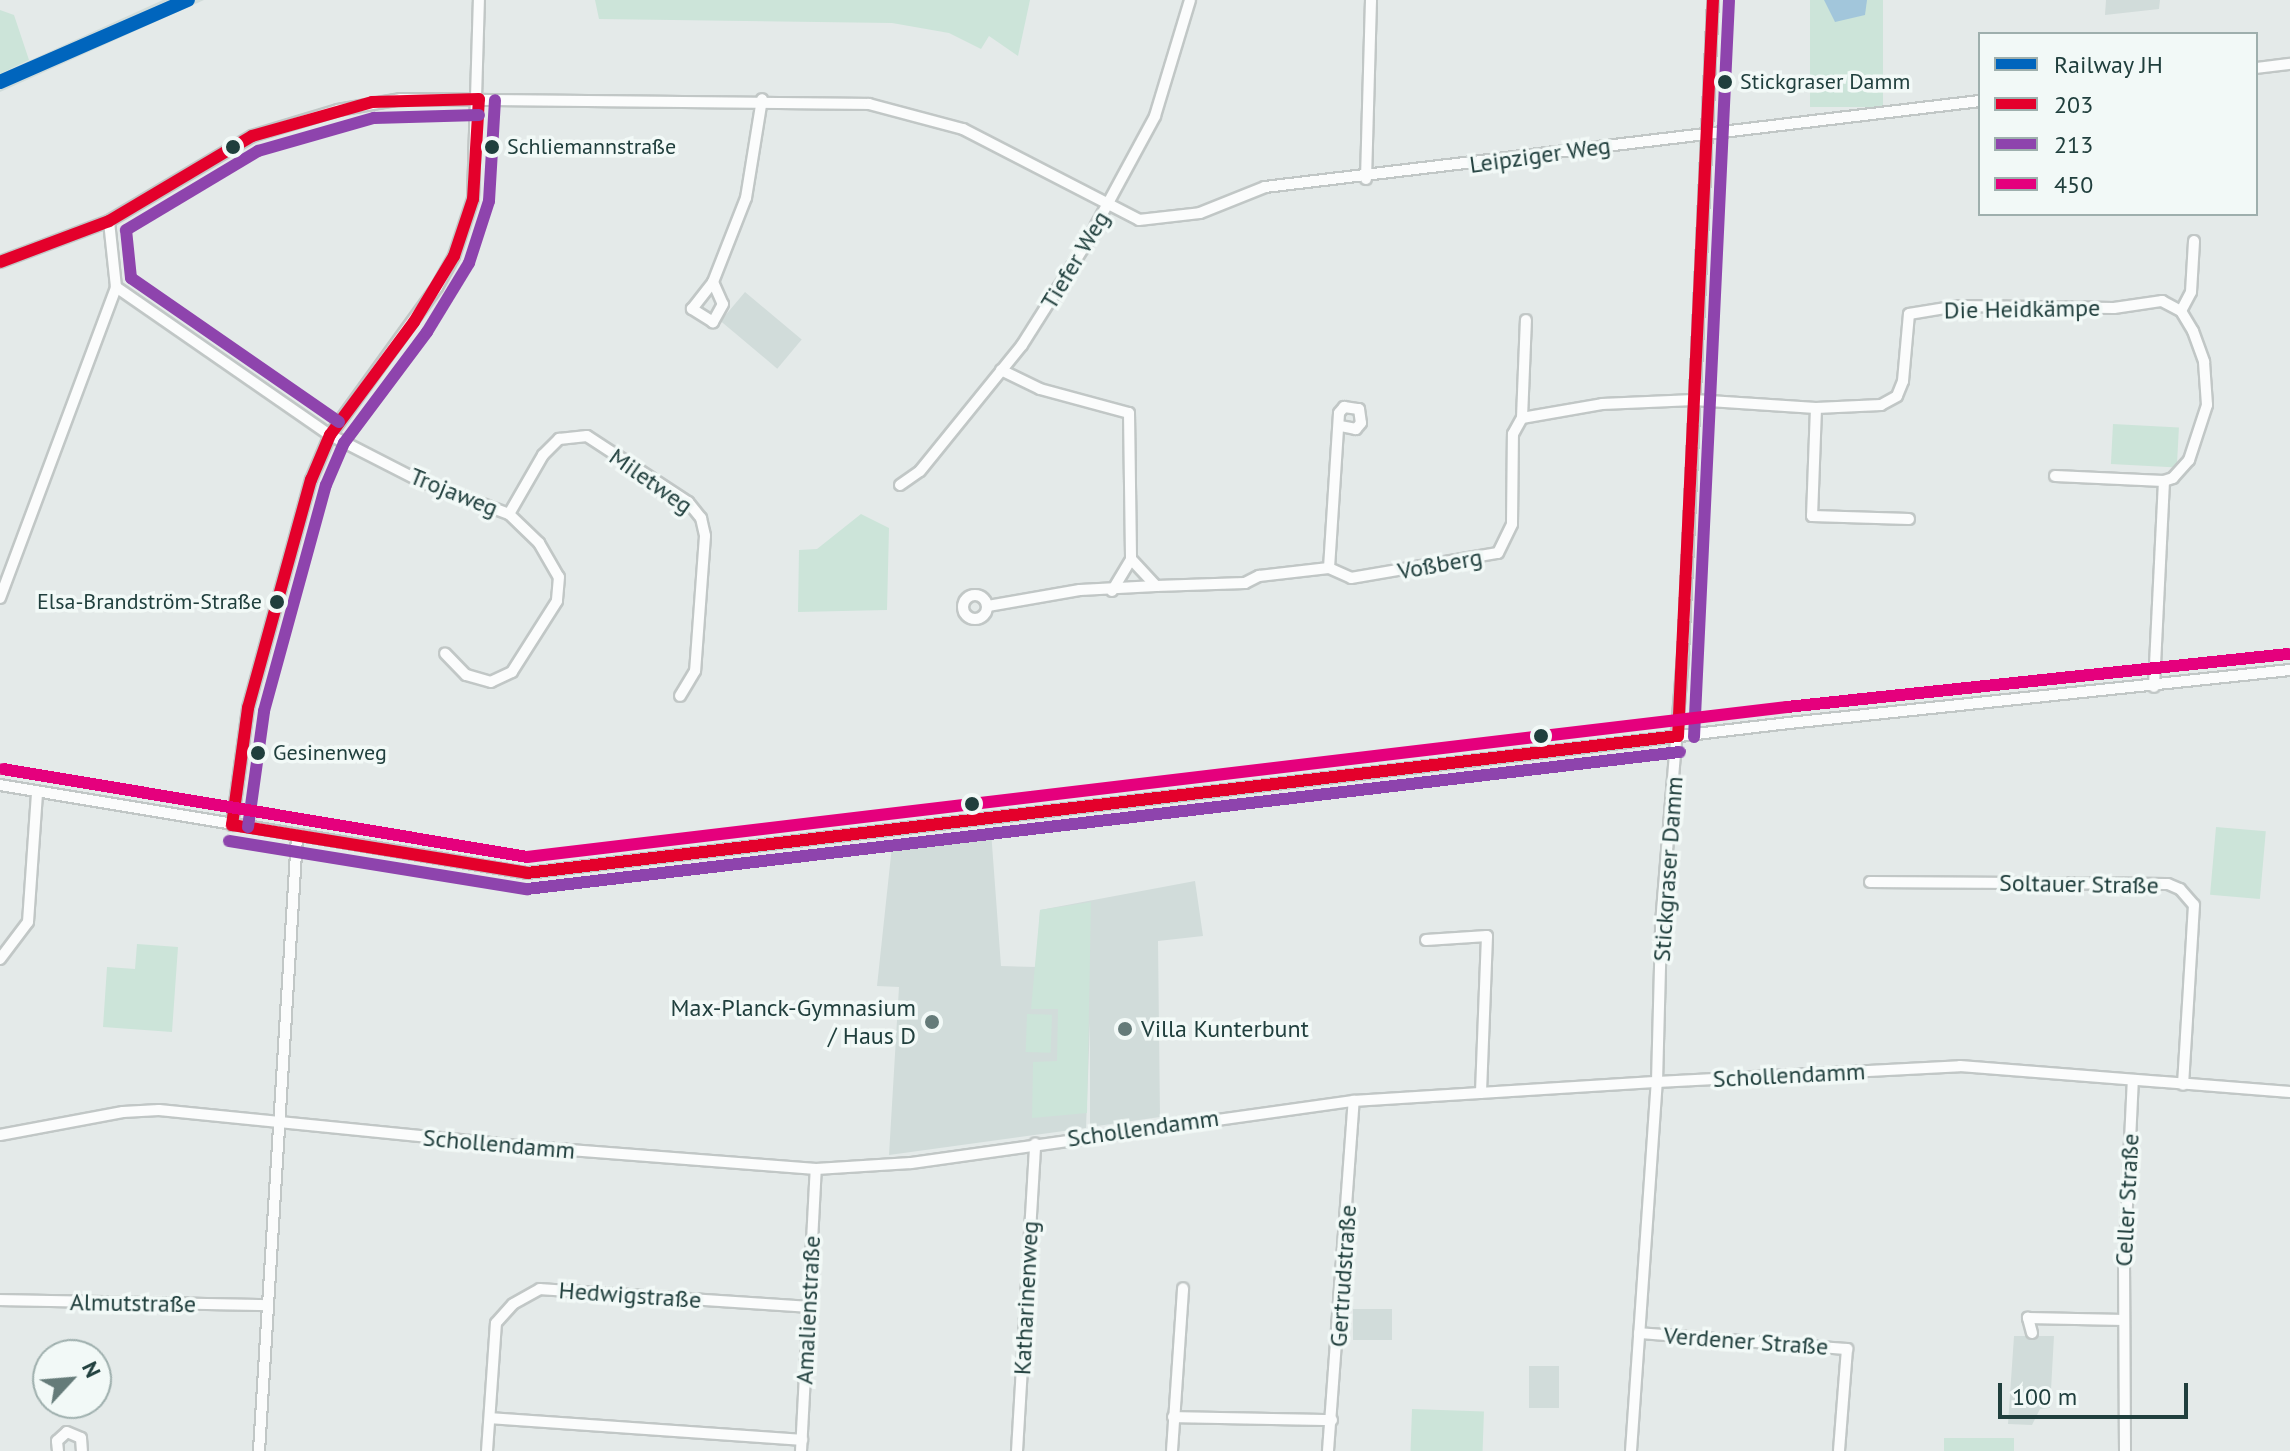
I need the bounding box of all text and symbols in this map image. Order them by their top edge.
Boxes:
legend [1978,32,2258,216]
text: Railway JH [2054,49,2163,80]
place label: Stickgraser Damm [1740,69,1910,95]
marker: Stickgraser Damm [1717,74,1733,90]
text: 203 [2054,89,2093,120]
text: 213 [2054,129,2093,160]
street label: Leipziger Weg [1467,131,1613,179]
place label: Schliemannstraße [507,134,676,160]
unlabelled marker [225,139,241,155]
marker: Schliemannstraße [484,139,500,155]
text: 450 [2054,169,2093,200]
street label: Tiefer Weg [1034,206,1116,314]
street label: Die Heidkämpe [1944,293,2100,325]
street label: Miletweg [604,442,698,520]
street label: Trojaweg [406,461,502,523]
street label: Voßberg [1395,542,1485,586]
place label: Elsa-Brandström-Straße [37,589,262,615]
marker: Elsa-Brandström-Straße [269,594,285,610]
unlabelled marker [1533,728,1549,744]
place label: Gesinenweg [273,740,387,766]
marker: Gesinenweg [250,745,266,761]
street label: Stickgraser Damm [1647,775,1689,963]
unlabelled marker [964,796,980,812]
street label: Soltauer Straße [1999,868,2159,900]
place label: Max-Planck-Gymnasium / Haus D [671,994,916,1050]
marker: Max-Planck-Gymnasium / Haus D [923,1013,941,1031]
place label: Villa Kunterbunt [1141,1015,1309,1043]
marker: Villa Kunterbunt [1116,1020,1134,1038]
street label: Schollendamm [1712,1057,1866,1093]
street label: Schollendamm [1065,1103,1221,1153]
street label: Schollendamm [422,1123,576,1165]
street label: Celler Straße [2109,1133,2145,1267]
street label: Gertrudstraße [1324,1204,1362,1348]
street label: Katharinenweg [1008,1220,1044,1376]
street label: Amalienstraße [790,1235,826,1385]
street label: Hedwigstraße [558,1276,702,1314]
street label: Almutstraße [70,1287,196,1319]
street label: Verdener Straße [1663,1321,1829,1361]
north arrow [32,1339,112,1419]
text: N [76,1357,108,1382]
scale bar [2002,1367,2192,1417]
text: 100 m [2012,1381,2077,1412]

